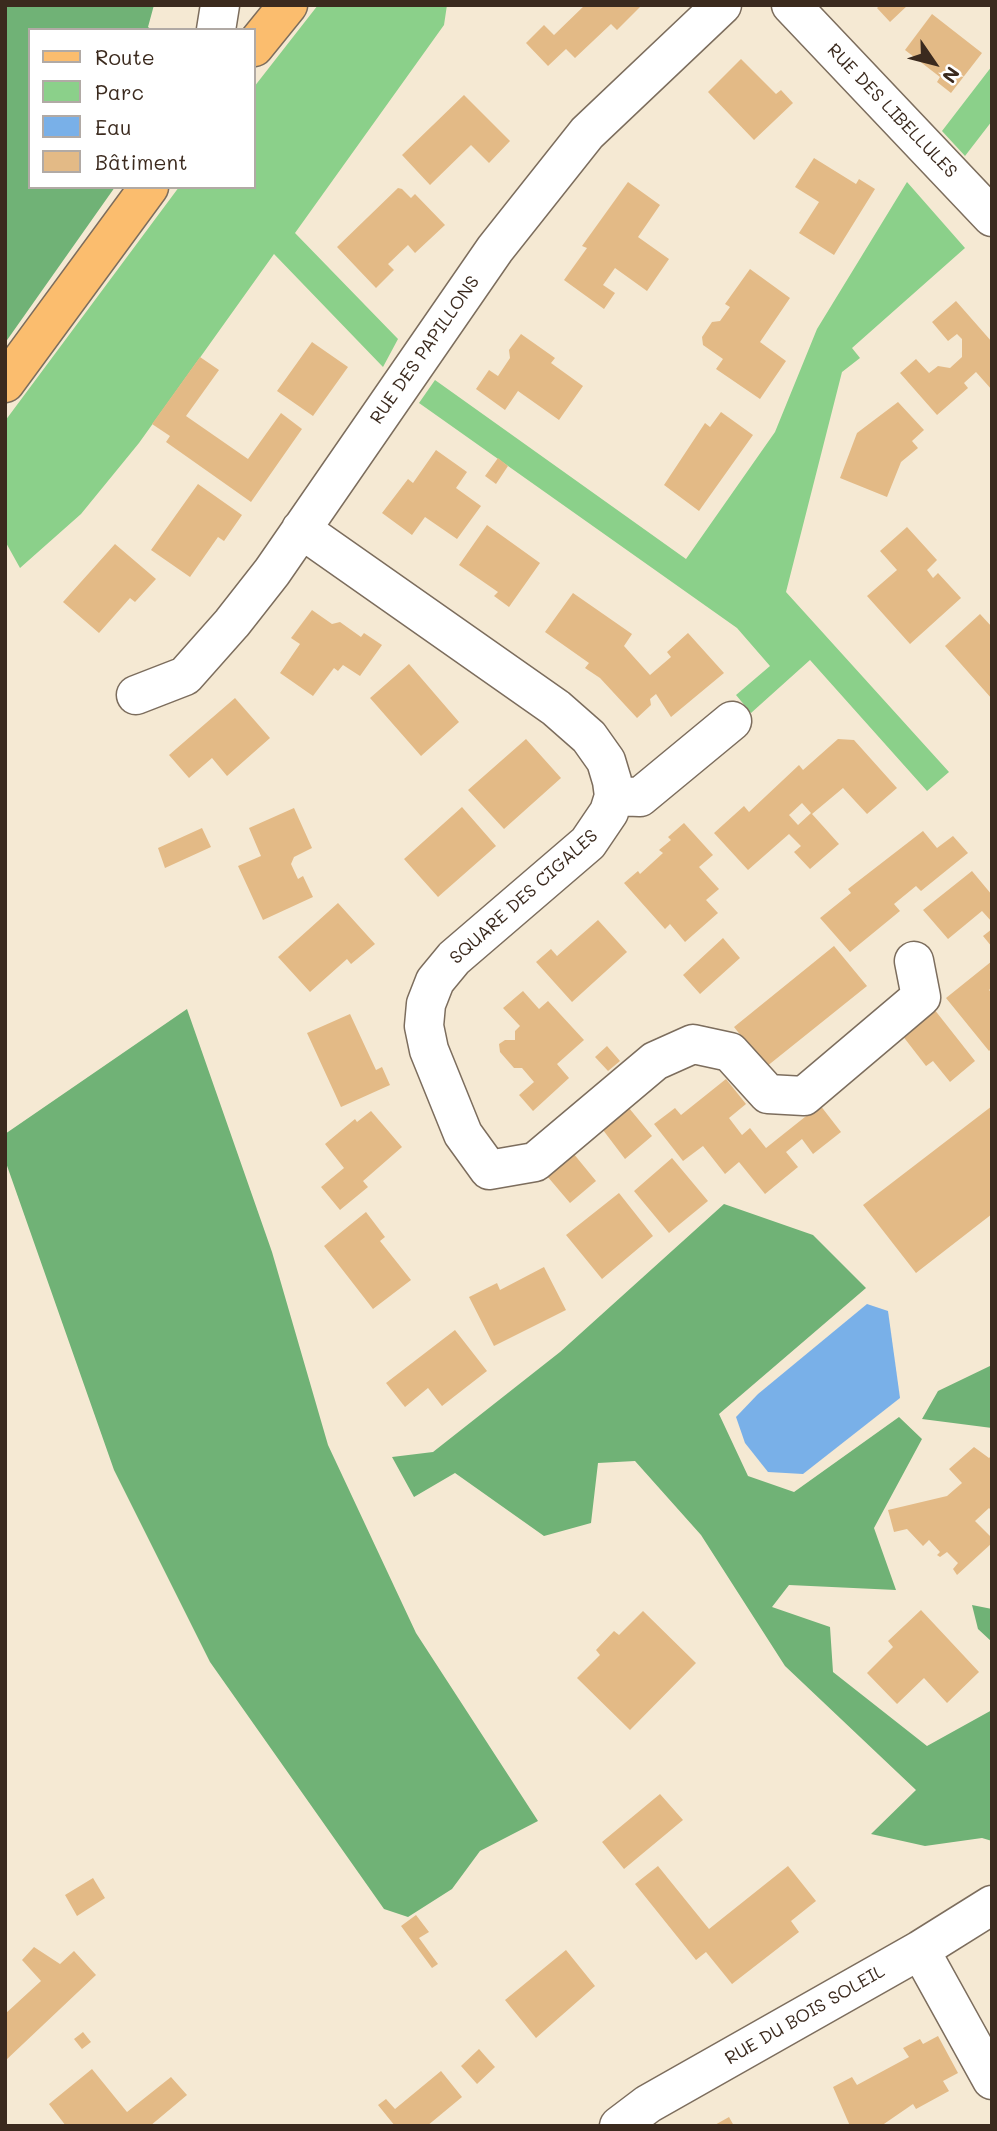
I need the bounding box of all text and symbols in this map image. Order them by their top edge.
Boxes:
legend [28,28,256,189]
north arrow [899,28,969,98]
street label: RUE DES LIBELLULES [822,40,962,182]
text: Route [95,43,155,70]
text: N [937,62,966,88]
text: Parc [95,78,144,105]
text: Eau [95,113,132,140]
text: Bâtiment [95,148,187,175]
street label: RUE DES PAPILLONS [366,272,484,428]
street label: SQUARE DES CIGALES [446,825,602,969]
street label: RUE DU BOIS SOLEIL [721,1961,889,2069]

